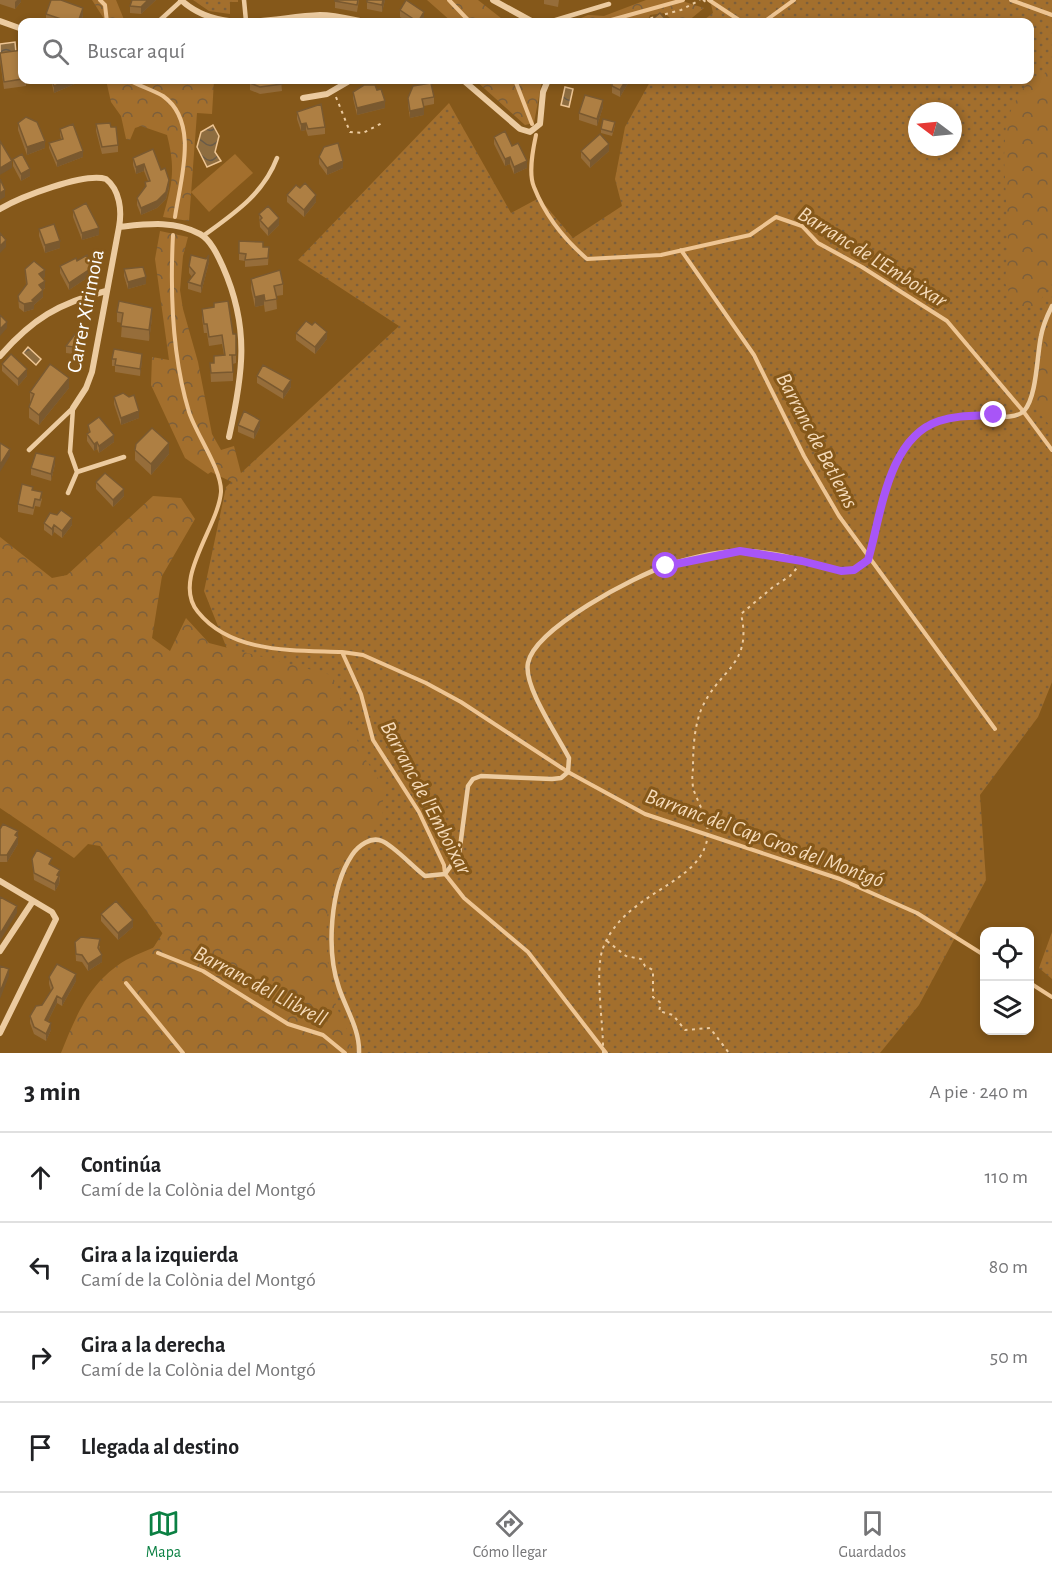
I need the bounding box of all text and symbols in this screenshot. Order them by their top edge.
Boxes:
search box [18,18,1034,84]
icon: search [39,35,72,68]
text: Buscar aquí [87,40,185,62]
north arrow [908,102,962,156]
water label: Barranc de L'Emboixar [794,202,952,312]
street label: Carrer Xirimoia [63,247,108,375]
water label: Barranc de Betlems [772,369,862,512]
route end [980,401,1006,427]
route start [652,552,678,578]
water label: Barranc de l'Emboixar [377,717,476,878]
water label: Barranc del Cap Gros del Montgó [642,785,887,892]
map controls [980,927,1034,1035]
button: locate [980,927,1034,981]
water label: Barranc del Llibrell [190,942,331,1030]
button: layers [980,981,1034,1035]
text: 3 min [24,1079,81,1105]
text: A pie · 240 m [929,1082,1028,1102]
text: Continúa [81,1154,161,1176]
icon: ahead [24,1161,57,1194]
text: 110 m [984,1167,1028,1187]
text: Camí de la Colònia del Montgó [81,1180,316,1200]
text: Gira a la izquierda [81,1244,239,1266]
icon: left [24,1251,57,1284]
text: 80 m [989,1257,1028,1277]
text: Camí de la Colònia del Montgó [81,1270,316,1290]
text: Gira a la derecha [81,1334,226,1356]
icon: right [24,1341,57,1374]
text: 50 m [990,1347,1028,1367]
text: Camí de la Colònia del Montgó [81,1360,316,1380]
icon: arrive [24,1431,57,1464]
text: Llegada al destino [81,1436,239,1458]
tab: Mapa [146,1507,181,1562]
tab: Cómo llegar [473,1507,547,1562]
tab: Guardados [839,1507,906,1562]

